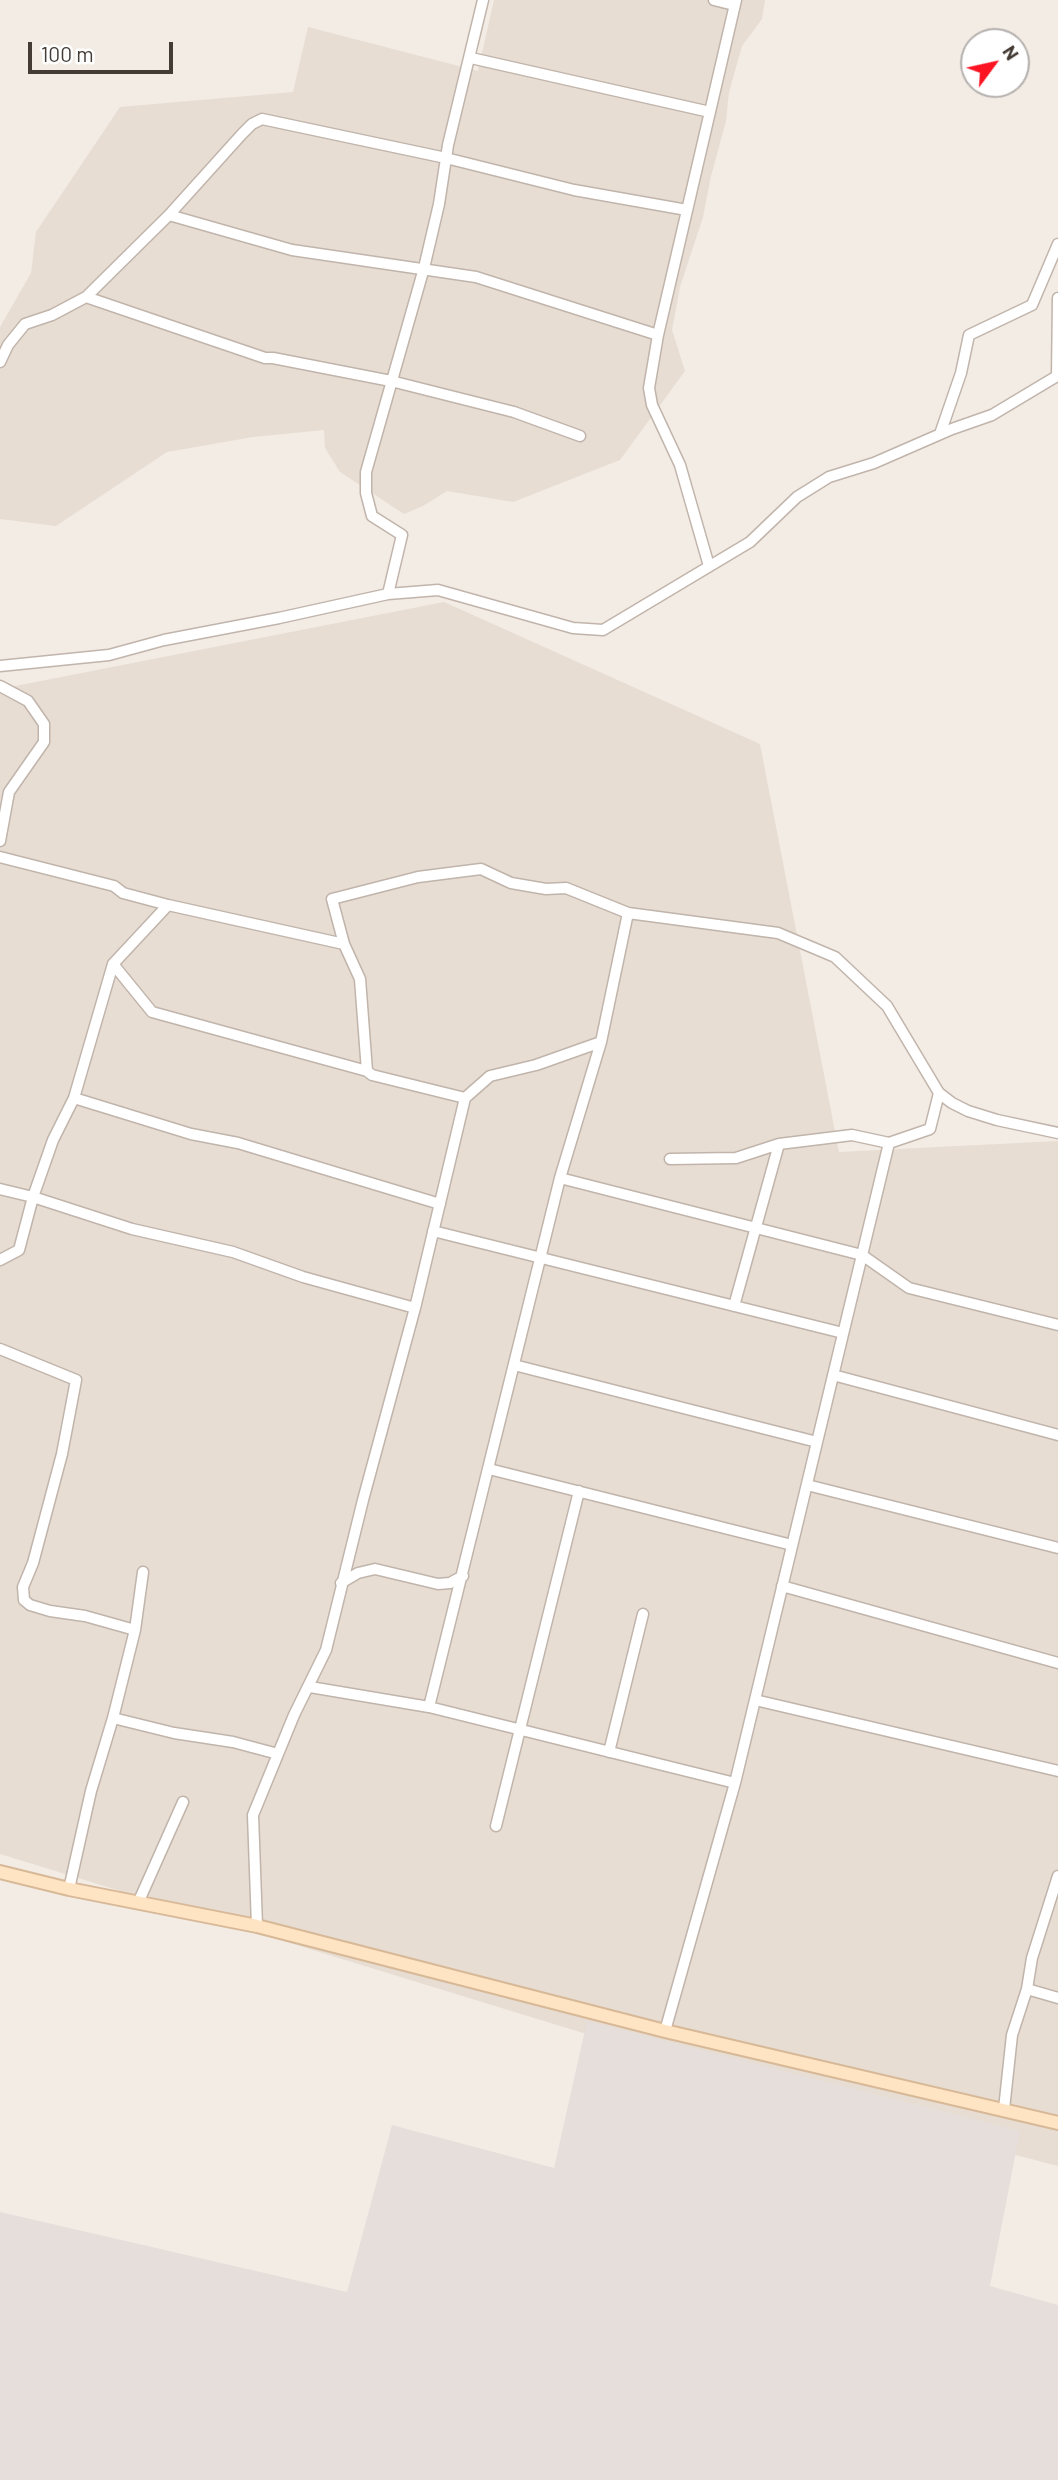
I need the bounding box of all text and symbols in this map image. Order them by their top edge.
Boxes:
scale bar [32,28,177,72]
north arrow [960,28,1030,98]
text: 100 m [41,41,94,66]
text: N [998,41,1024,64]

